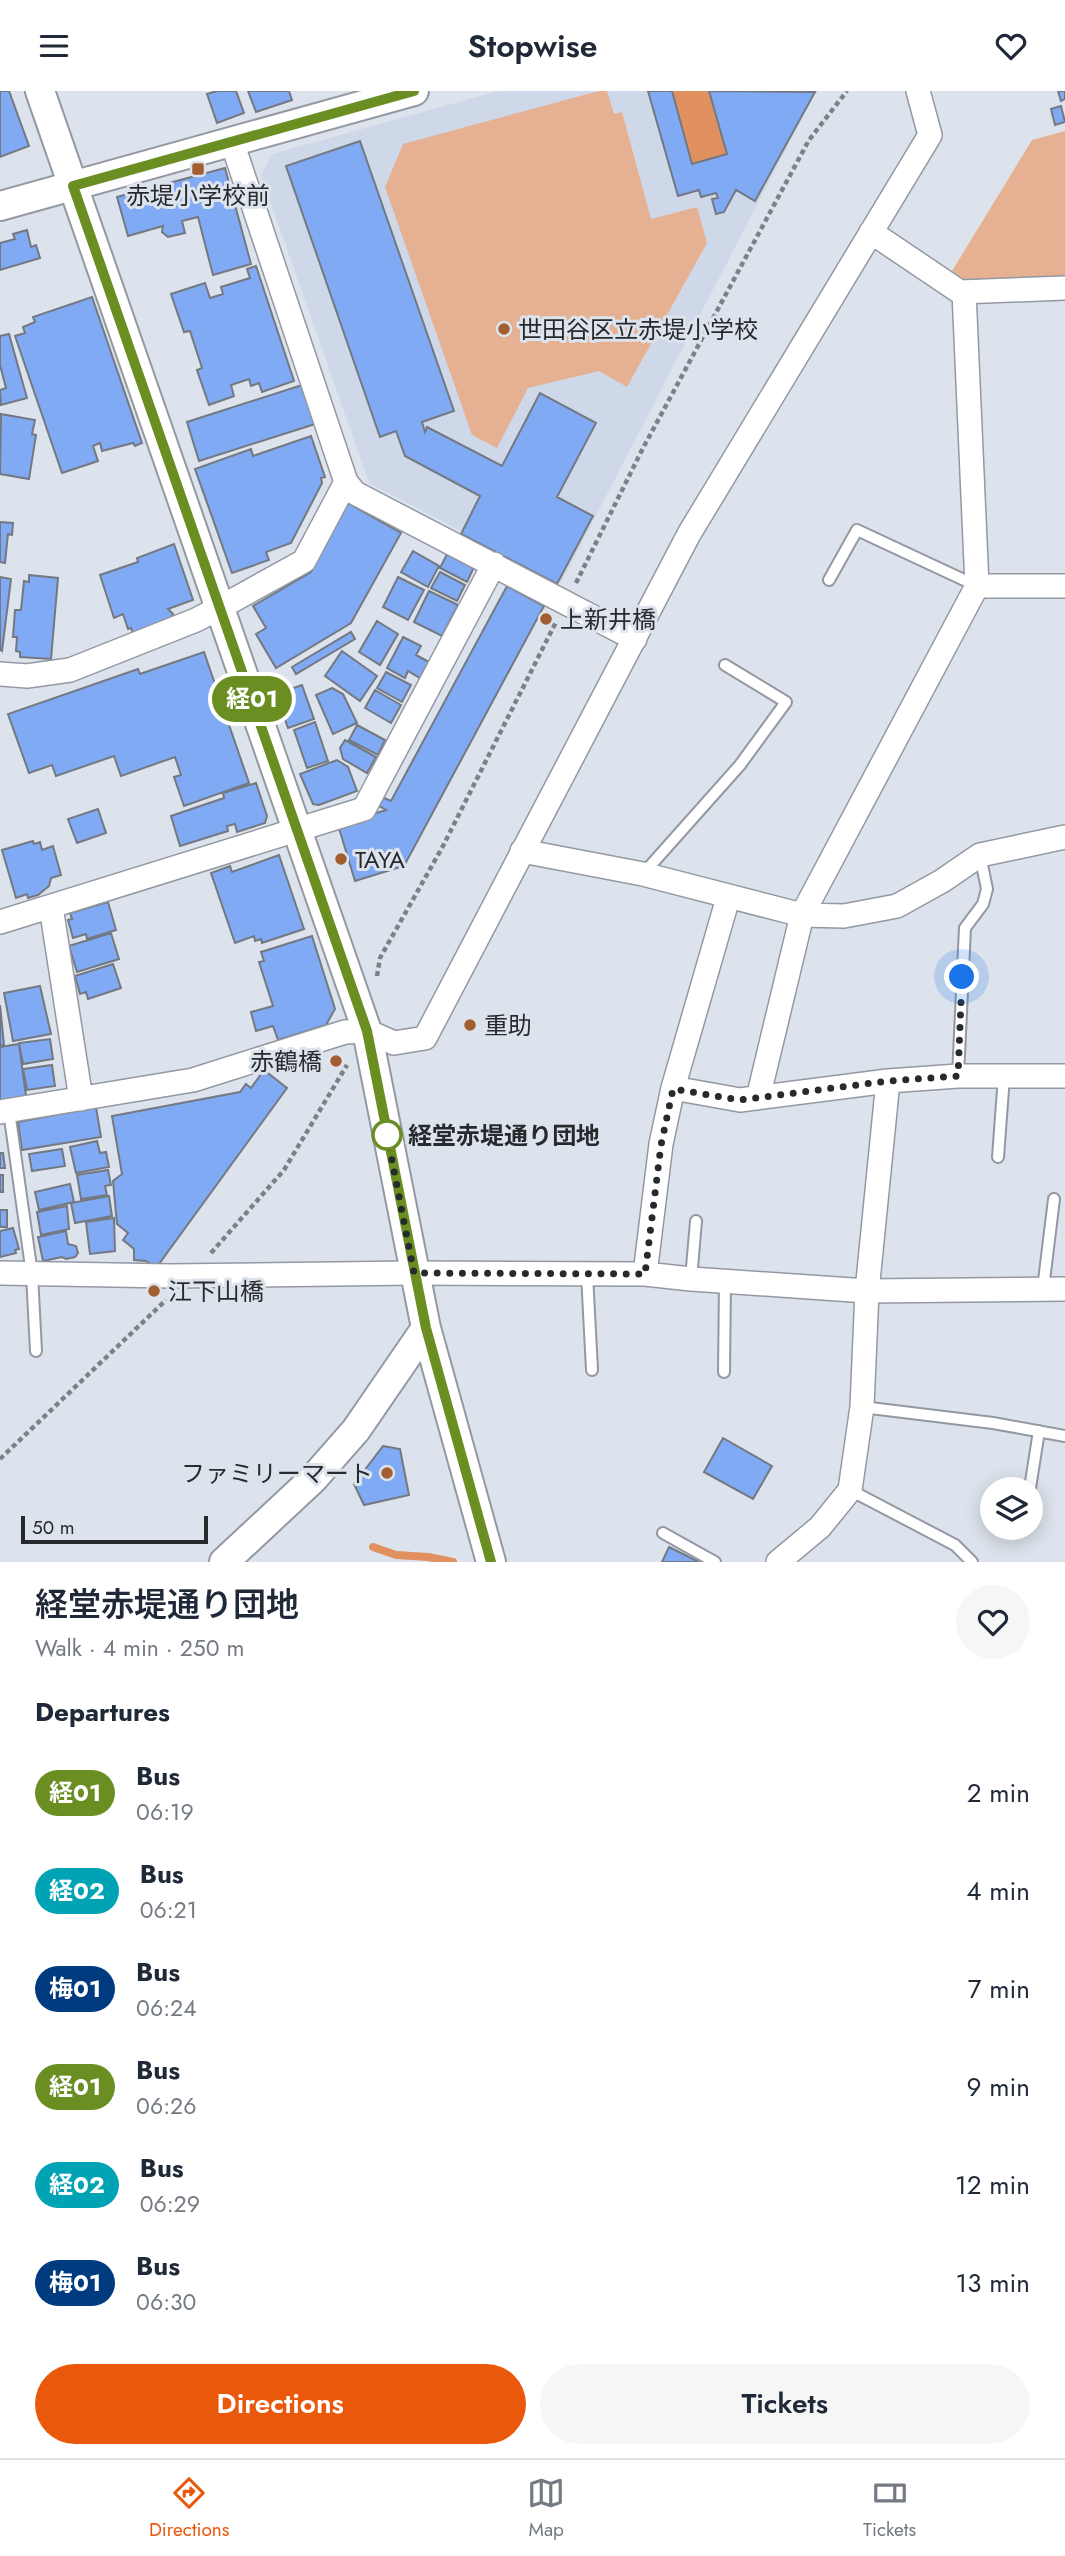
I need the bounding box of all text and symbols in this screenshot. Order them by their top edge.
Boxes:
text: Stopwise [468,23,597,69]
icon: menu [35,27,73,65]
icon: heart [992,27,1030,65]
marker: 赤堤小学校前 [190,161,206,177]
place label: 赤堤小学校前 [126,178,270,213]
place label: 世田谷区立赤堤小学校 [518,312,758,347]
marker: 世田谷区立赤堤小学校 [496,321,512,337]
place label: 上新井橋 [560,602,656,637]
marker: 上新井橋 [538,611,554,627]
line badge: 経01 [212,676,292,722]
text: 経01 [226,681,278,716]
place label: TAYA [355,842,405,877]
marker: TAYA [333,851,349,867]
your location [944,959,979,994]
place label: 重助 [484,1008,532,1043]
marker: 重助 [462,1017,478,1033]
place label: 赤鶴橋 [250,1044,322,1079]
marker: 赤鶴橋 [328,1053,344,1069]
place label: 経堂赤堤通り団地 [408,1118,600,1153]
marker: 経堂赤堤通り団地 [372,1120,402,1150]
place label: 江下山橋 [168,1274,264,1309]
marker: 江下山橋 [146,1283,162,1299]
place label: ファミリーマート [181,1456,373,1491]
marker: ファミリーマート [379,1465,395,1481]
map controls [980,1477,1043,1540]
button: layers [980,1477,1043,1540]
scale bar [21,1513,208,1545]
text: 50 m [32,1514,75,1541]
text: 経堂赤堤通り団地 [35,1581,299,1628]
button: heart [956,1585,1030,1659]
text: Walk · 4 min · 250 m [35,1631,244,1665]
text: Departures [35,1693,170,1731]
text: Bus [136,1757,180,1795]
text: 2 min [967,1774,1030,1812]
text: 経01 [49,1775,101,1810]
text: 06:19 [136,1795,194,1829]
text: Bus [140,1855,184,1893]
text: 4 min [966,1872,1030,1910]
text: 経02 [49,1873,105,1908]
text: 06:21 [140,1893,197,1927]
text: Bus [136,1953,180,1991]
text: 7 min [968,1970,1030,2008]
text: 梅01 [49,1971,101,2006]
text: 06:24 [136,1991,197,2025]
text: Bus [136,2051,180,2089]
text: 9 min [967,2068,1030,2106]
text: 経01 [49,2069,101,2104]
text: 06:26 [136,2089,196,2123]
text: Bus [140,2149,184,2187]
text: 12 min [955,2166,1030,2204]
text: 経02 [49,2167,105,2202]
text: 06:29 [140,2187,200,2221]
text: Bus [136,2247,180,2285]
text: 13 min [956,2264,1030,2302]
text: 梅01 [49,2265,101,2300]
text: 06:30 [136,2285,196,2319]
button: Directions [35,2364,526,2444]
button: Tickets [540,2364,1030,2444]
tab: Directions [149,2474,229,2543]
tab: Map [527,2474,565,2543]
tab: Tickets [863,2474,916,2543]

